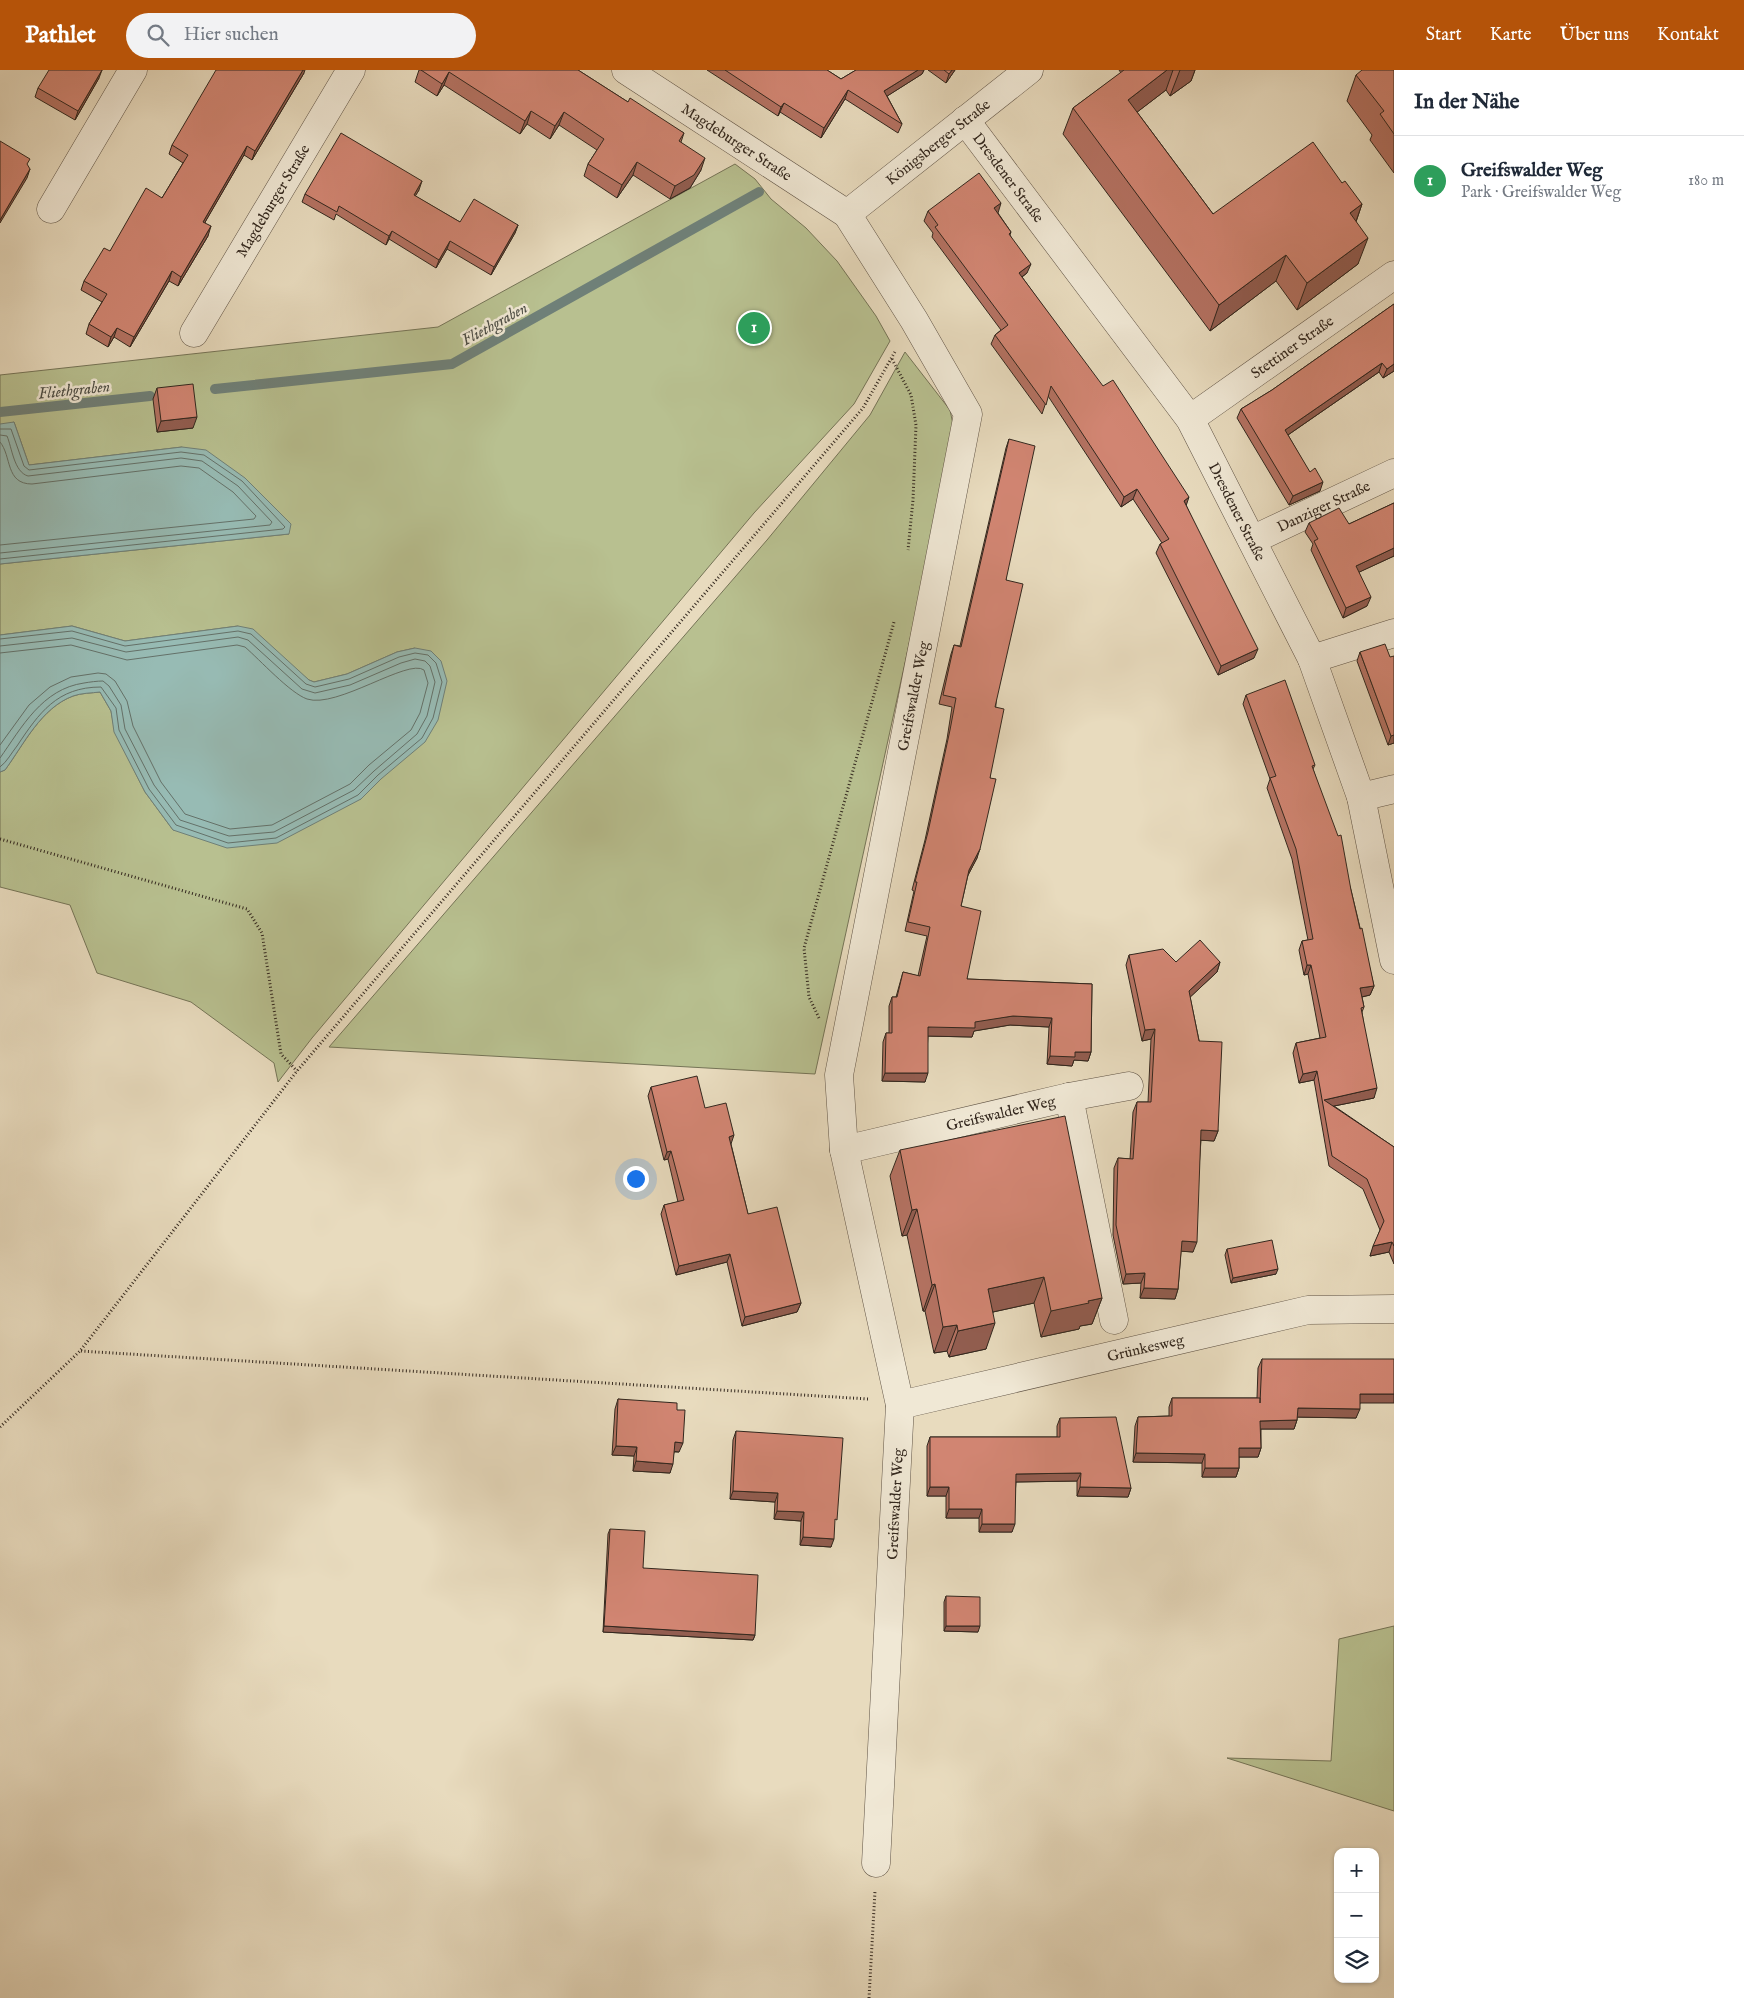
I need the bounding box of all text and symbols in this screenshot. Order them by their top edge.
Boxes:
search box [126,13,476,58]
text: Pathlet [25,20,96,51]
icon: search [144,21,172,49]
text: Hier suchen [184,23,279,47]
text: Start [1426,24,1462,47]
text: Karte [1490,24,1532,47]
text: Über uns [1560,24,1629,47]
text: Kontakt [1657,24,1719,47]
text: In der Nähe [1414,89,1520,116]
street label: Königsberger Straße [882,95,994,190]
street label: Magdeburger Straße [677,100,795,185]
street label: Dresdener Straße [968,129,1048,227]
street label: Magdeburger Straße [232,141,314,261]
text: Greifswalder Weg [1461,159,1602,183]
text: 1 [1427,171,1433,191]
text: 180 m [1688,171,1724,191]
text: Park · Greifswalder Weg [1461,183,1621,203]
water label: Fliethgraben [459,299,531,351]
pin: 1 [738,309,770,347]
street label: Stettiner Straße [1247,311,1338,383]
water label: Fliethgraben [37,377,111,405]
street label: Dresdener Straße [1204,459,1270,564]
street label: Danziger Straße [1274,477,1373,537]
street label: Greifswalder Weg [894,639,934,753]
street label: Greifswalder Weg [944,1091,1058,1136]
your location [623,1166,649,1192]
street label: Grünkesweg [1105,1330,1187,1366]
street label: Greifswalder Weg [883,1447,908,1560]
map controls [1334,1848,1379,1983]
button: + [1334,1848,1379,1893]
button: − [1334,1893,1379,1938]
button: layers [1334,1938,1379,1983]

